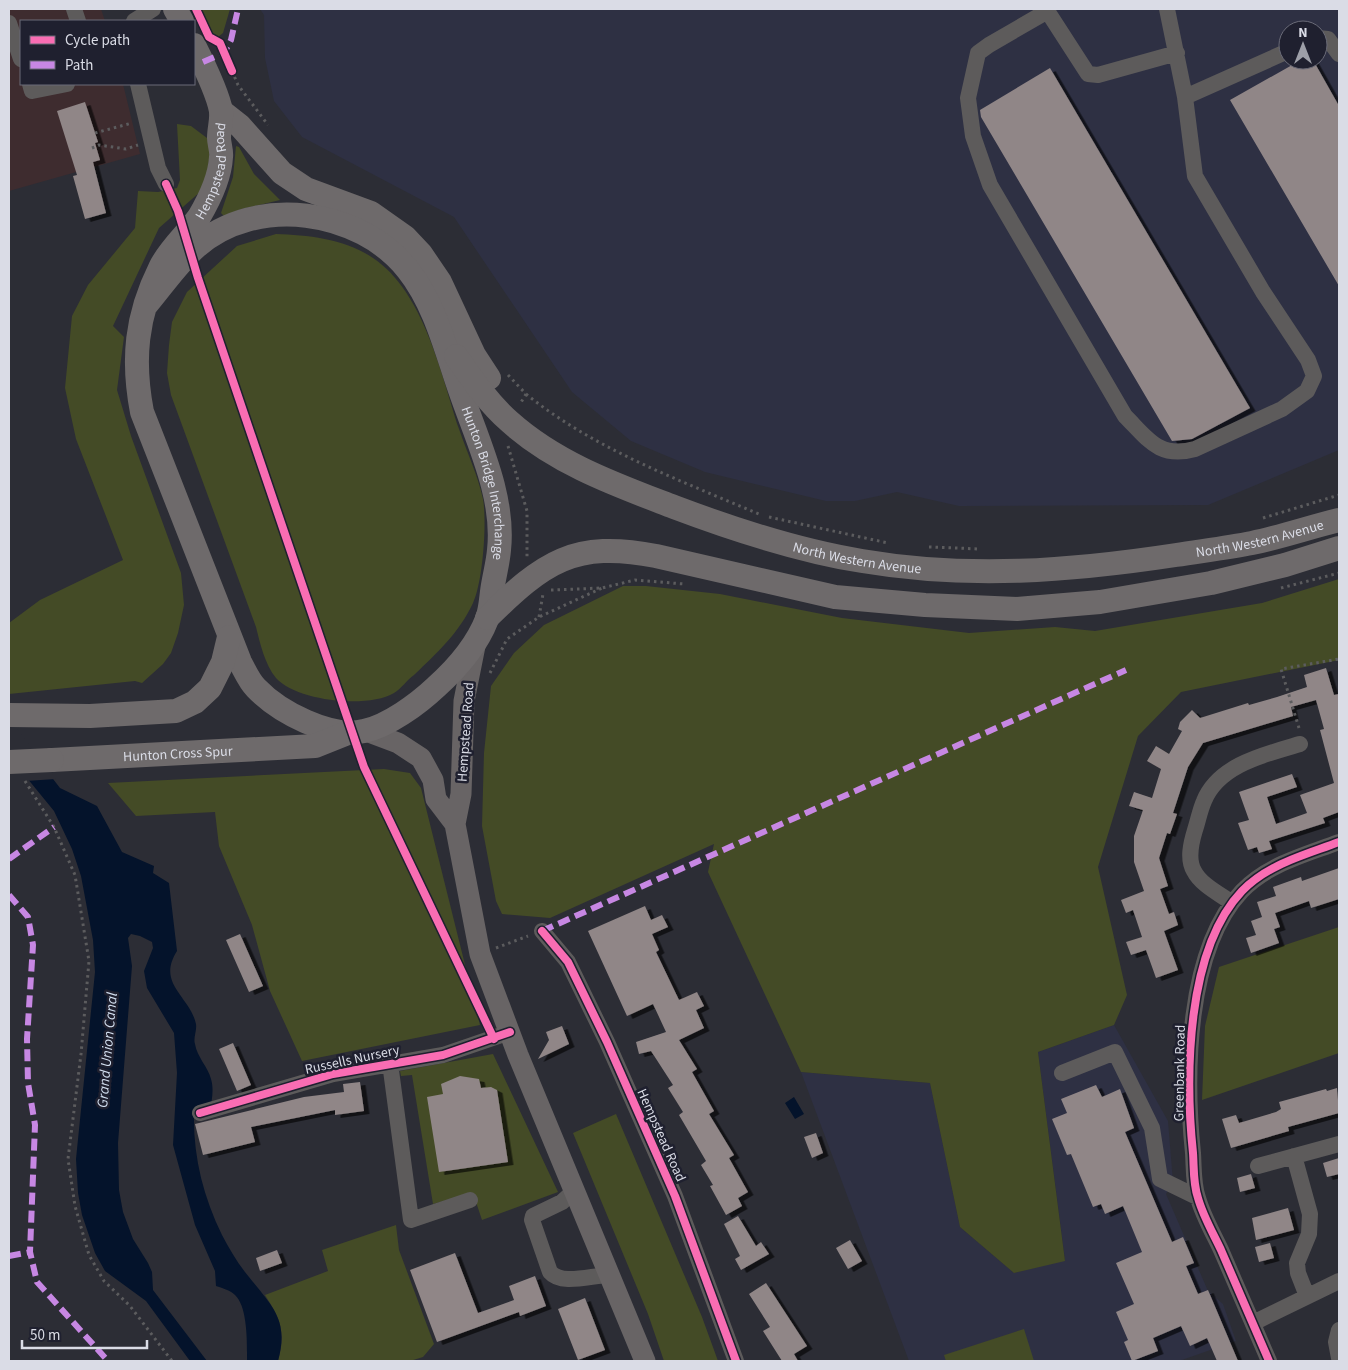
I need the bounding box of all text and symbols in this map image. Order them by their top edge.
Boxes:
legend [20,20,195,85]
north arrow [1278,20,1328,70]
text: N [1298,23,1308,43]
text: Cycle path [65,30,130,51]
text: Path [65,55,93,76]
street label: Hempstead Road [191,121,232,223]
street label: Hunton Bridge Interchange [456,404,509,561]
street label: North Western Avenue [1195,515,1326,563]
street label: North Western Avenue [791,538,922,579]
street label: Hempstead Road [453,682,479,783]
street label: Hunton Cross Spur [123,741,233,767]
water label: Grand Union Canal [92,991,123,1109]
street label: Greenbank Road [1169,1024,1191,1122]
street label: Russells Nursery [303,1040,402,1080]
street label: Hempstead Road [632,1086,691,1185]
scale bar [22,1318,148,1350]
text: 50 m [30,1325,60,1346]

